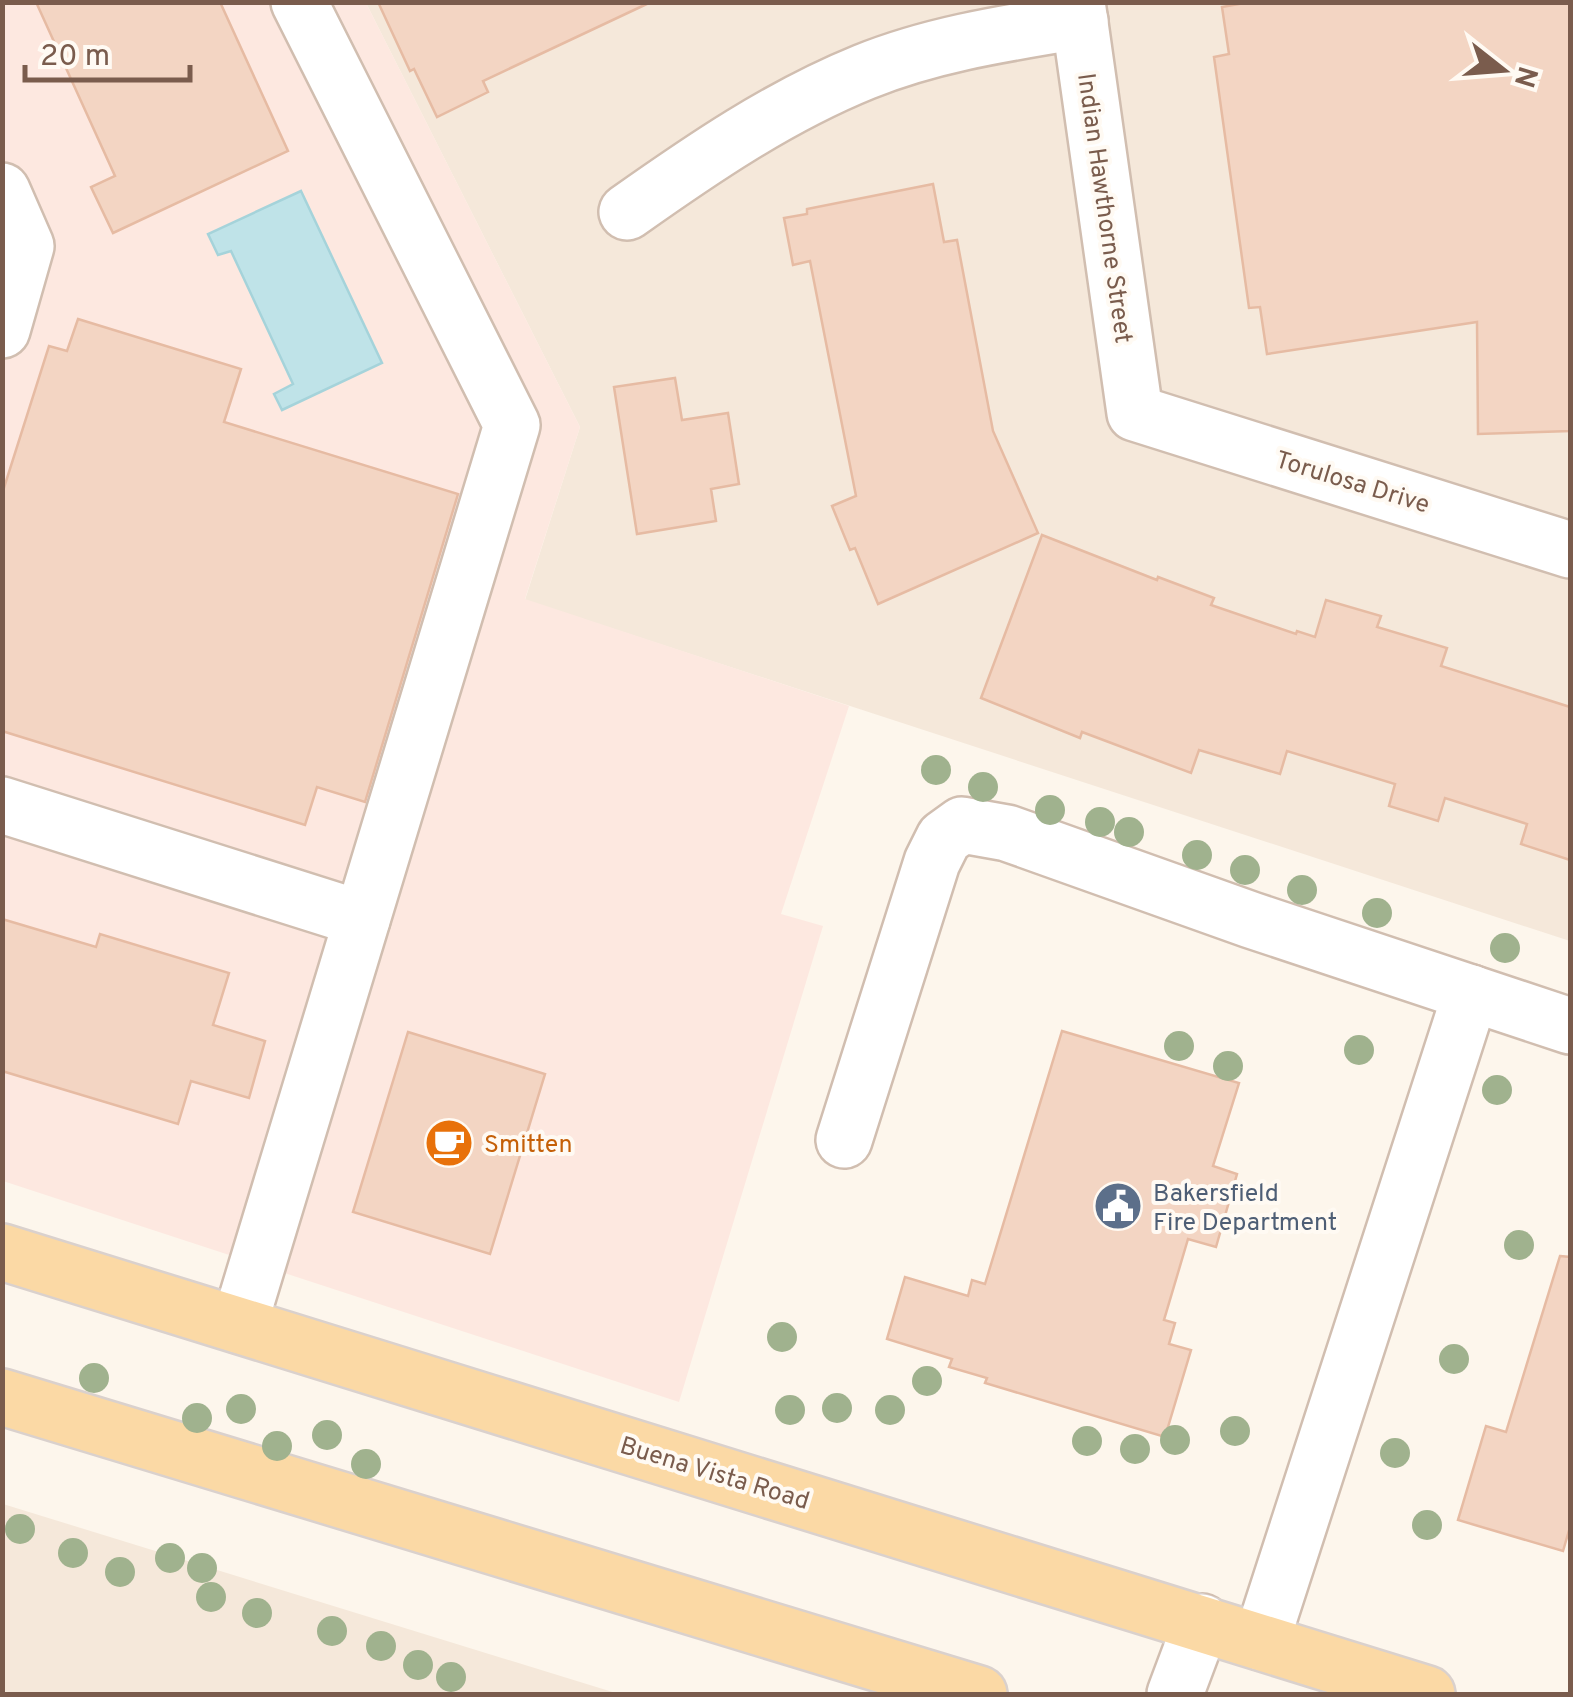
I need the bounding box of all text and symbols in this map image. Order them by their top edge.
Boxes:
scale bar [25,20,190,82]
north arrow [1453,20,1553,120]
text: 20 m [40,39,110,76]
text: N [1504,62,1544,91]
street label: Indian Hawthorne Street [1068,71,1138,346]
street label: Torulosa Drive [1271,445,1433,523]
cafe icon: Smitten [423,1117,475,1169]
place label: Smitten [484,1130,573,1162]
place label: Bakersfield Fire Department [1153,1179,1337,1240]
public building icon: Bakersfield Fire Department [1092,1180,1144,1232]
street label: Buena Vista Road [615,1431,813,1519]

